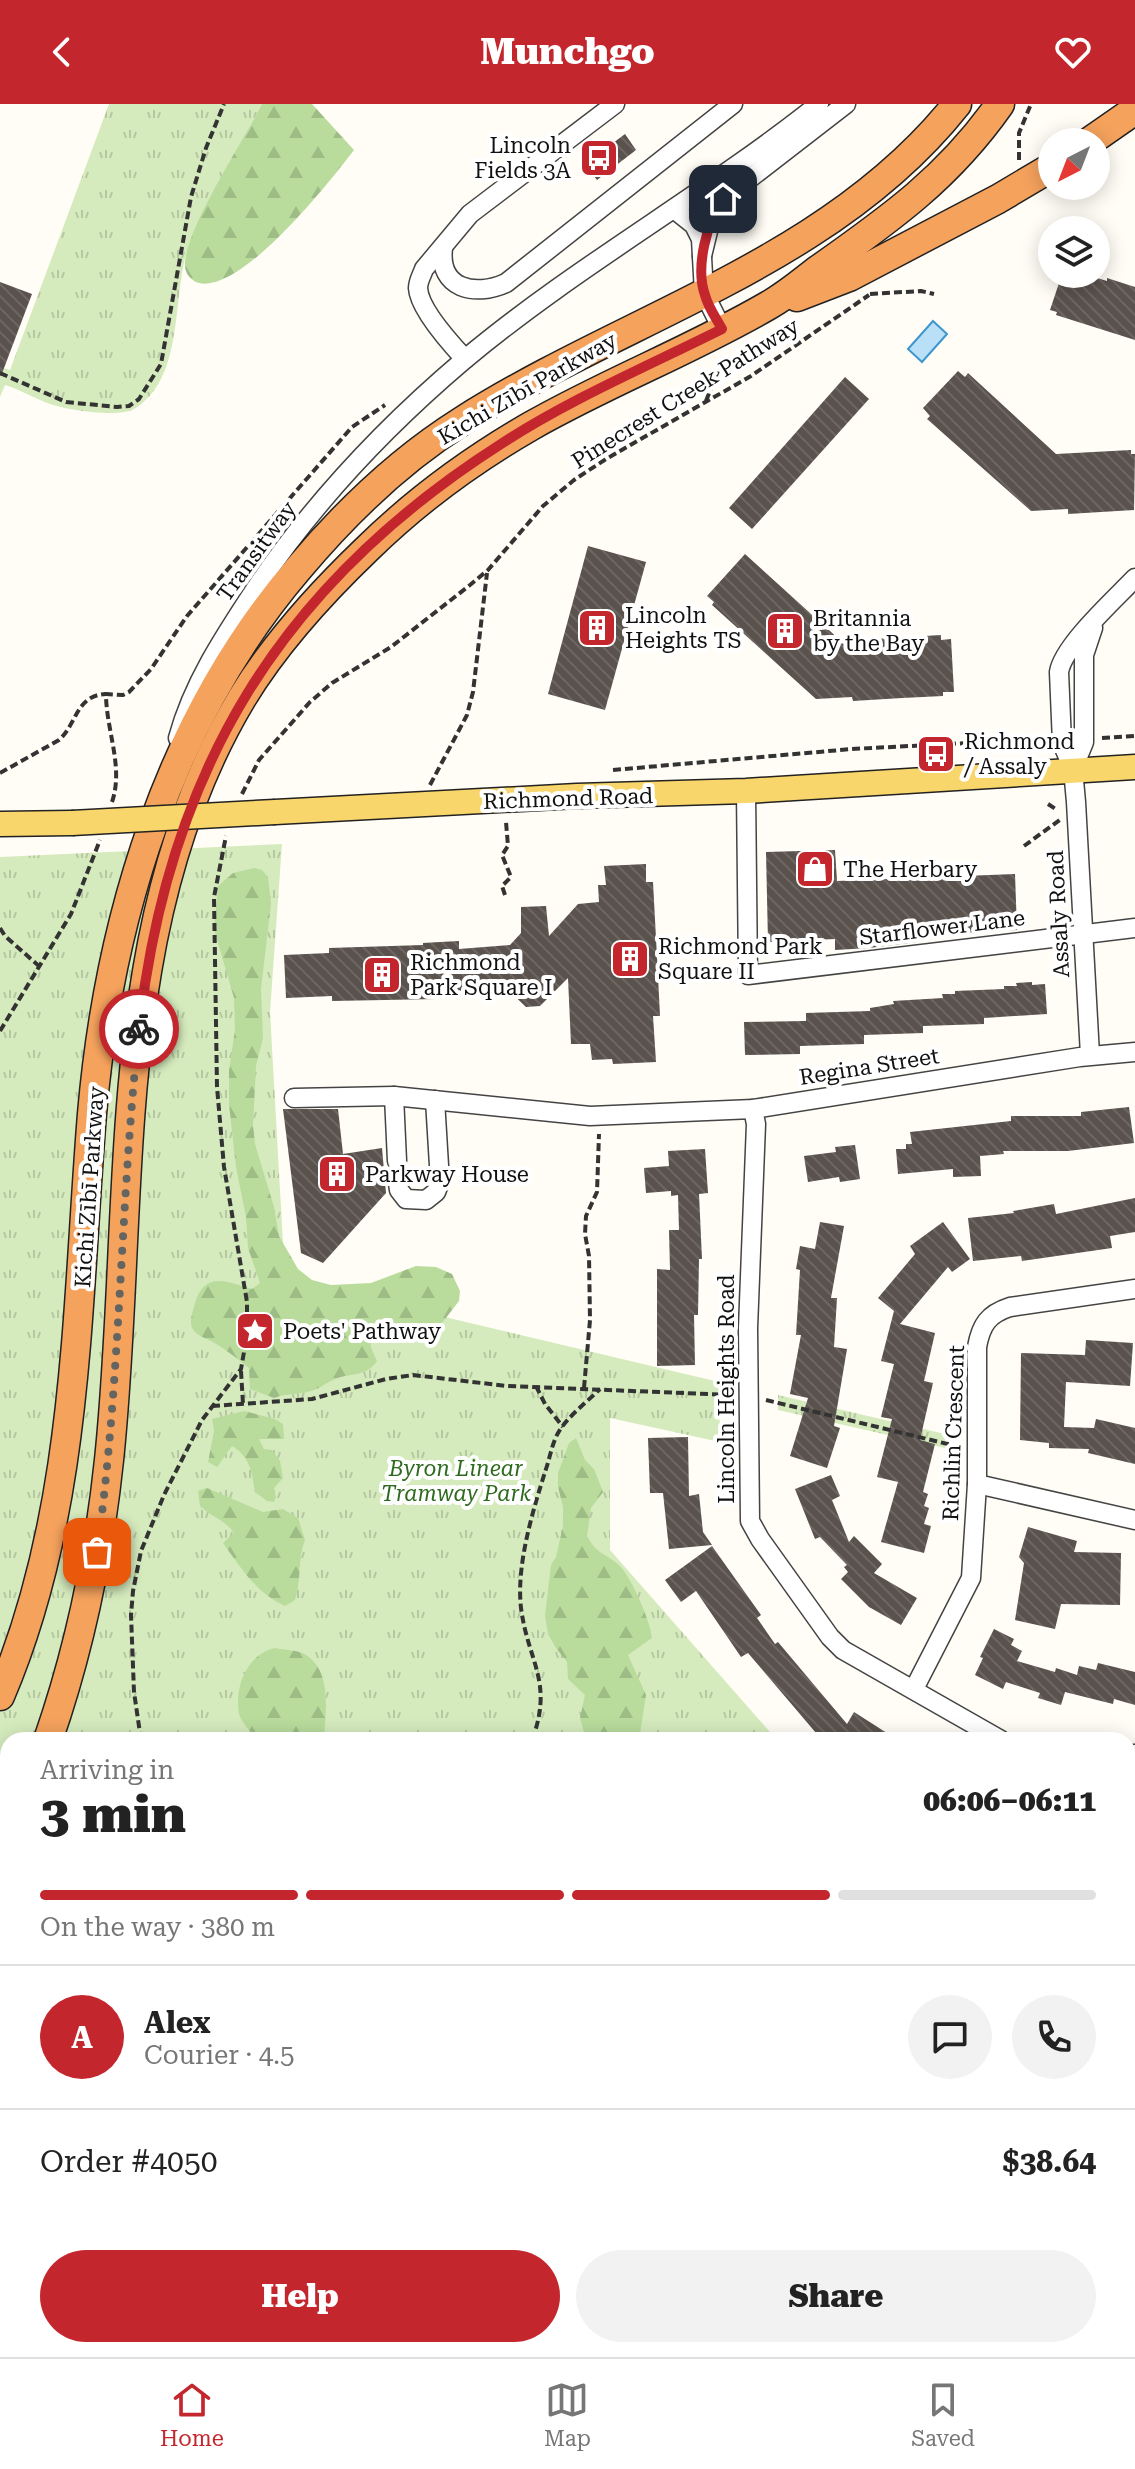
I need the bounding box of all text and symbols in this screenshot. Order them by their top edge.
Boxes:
icon: back [40,30,84,74]
icon: heart [1051,30,1095,74]
text: Munchgo [480,31,655,73]
north arrow [1038,128,1110,200]
map controls [1038,128,1110,288]
place label: Lincoln Fields 3A [474,133,572,183]
bus stop icon: Lincoln Fields 3A [578,137,620,179]
pin [689,165,757,233]
icon: home [701,177,745,221]
button: layers [1038,216,1110,288]
street label: Pinecrest Creek Pathway [567,313,803,474]
street label: Kichi Zībī Parkway [434,327,621,450]
street label: Transitway [212,496,301,606]
place label: Lincoln Heights TS [625,603,741,653]
place label: Britannia by the Bay [813,606,924,656]
building icon: Lincoln Heights TS [576,607,618,649]
building icon: Britannia by the Bay [764,610,806,652]
place label: Richmond / Assaly [963,729,1075,779]
bus stop icon: Richmond / Assaly [915,733,957,775]
street label: Richmond Road [482,783,654,814]
shop icon: The Herbary [794,848,836,890]
street label: Assaly Road [1043,850,1074,978]
place label: The Herbary [843,857,977,882]
street label: Starflower Lane [858,905,1026,950]
place label: Richmond Park Square II [658,934,823,984]
building icon: Richmond Park Square II [609,938,651,980]
place label: Richmond Park Square I [410,950,552,1000]
building icon: Richmond Park Square I [361,954,403,996]
courier [99,989,179,1069]
icon: bike [117,1007,161,1051]
street label: Regina Street [797,1043,941,1090]
street label: Kichi Zībī Parkway [70,1085,109,1289]
building icon: Parkway House [316,1153,358,1195]
place label: Parkway House [365,1162,529,1187]
street label: Lincoln Heights Road [714,1274,739,1504]
place icon: Poets' Pathway [234,1310,276,1352]
place label: Poets' Pathway [283,1319,441,1344]
street label: Richlin Crescent [938,1345,969,1521]
park label: Byron Linear Tramway Park [381,1456,531,1506]
pin [63,1518,131,1586]
icon: bag [75,1530,119,1574]
text: Arriving in [40,1755,174,1785]
text: 06:06–06:11 [923,1783,1096,1818]
text: 3 min [40,1784,186,1845]
text: On the way · 380 m [40,1912,275,1942]
button: chat [908,1995,992,2079]
button: phone [1012,1995,1096,2079]
text: Alex [144,2005,211,2040]
text: A [71,2020,93,2055]
text: Courier · 4.5 [144,2040,294,2070]
text: Order #4050 [40,2144,218,2179]
text: $38.64 [1003,2144,1096,2179]
button: Help [40,2250,560,2342]
button: Share [576,2250,1096,2342]
tab: Home [160,2378,224,2451]
tab: Map [544,2378,591,2451]
tab: Saved [911,2378,975,2451]

